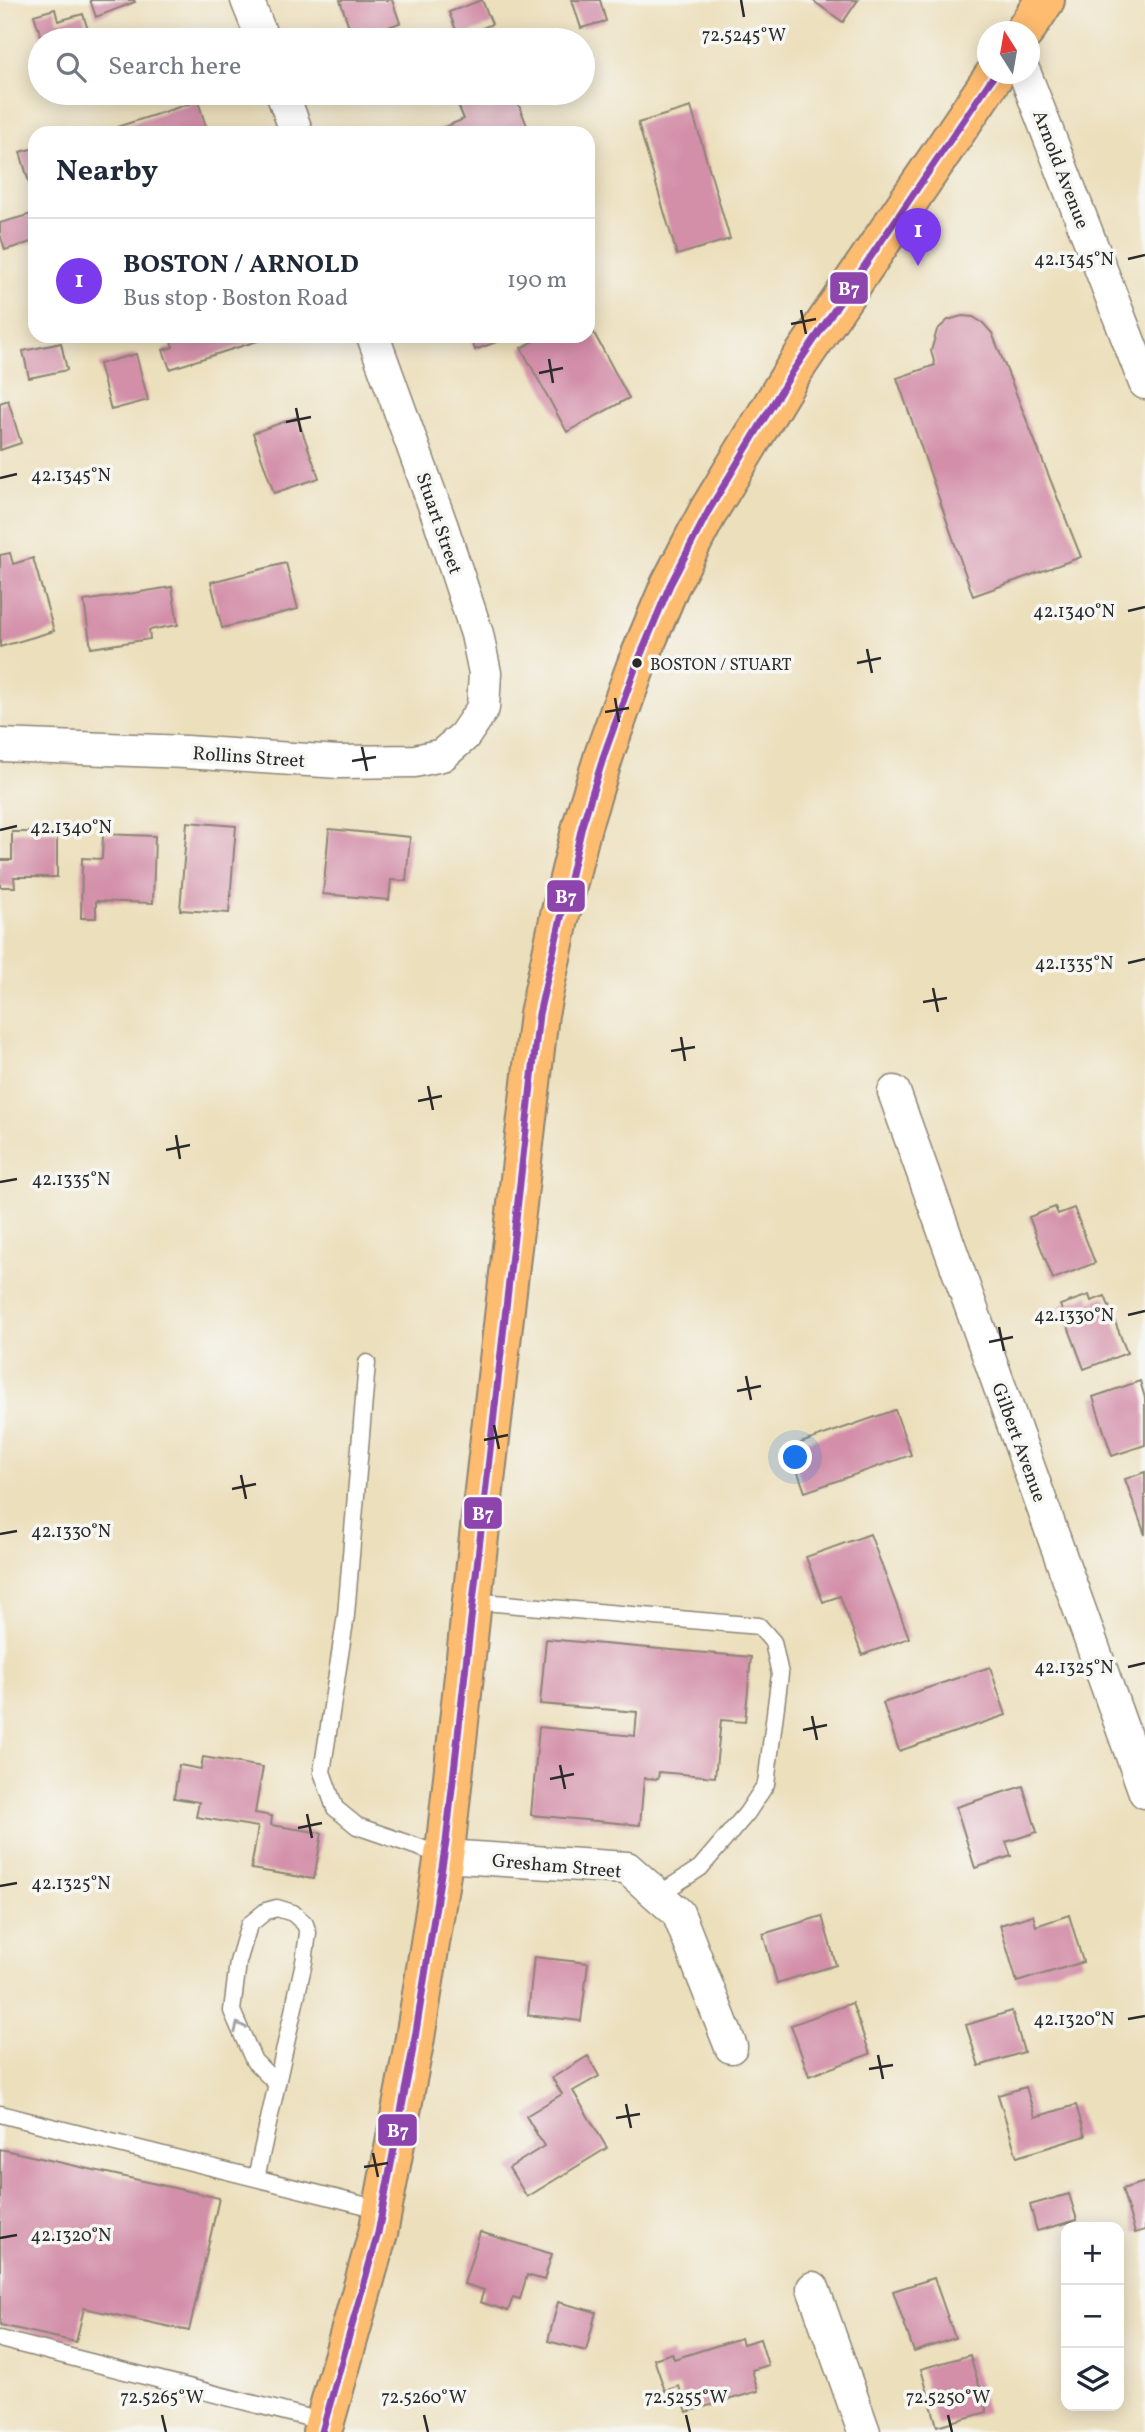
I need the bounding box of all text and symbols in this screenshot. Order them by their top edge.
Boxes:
north arrow [977,21,1040,84]
text: 72.5245°W [702,24,786,49]
search box [28,28,595,105]
icon: search [52,48,90,86]
text: Search here [108,49,241,85]
street label: Arnold Avenue [1026,107,1095,233]
text: Nearby [56,151,158,193]
pin: 1 [895,208,941,266]
text: BOSTON / ARNOLD [123,247,359,283]
text: 42.1345°N [1034,248,1114,273]
text: 1 [74,265,84,297]
text: 190 m [507,265,567,297]
line badge: B7 [829,271,869,305]
text: B7 [838,277,860,303]
text: Bus stop · Boston Road [123,283,348,315]
text: 42.1345°N [31,464,111,489]
street label: Stuart Street [409,470,468,578]
text: 42.1340°N [1033,600,1115,625]
place label: BOSTON / STUART [650,654,791,677]
marker: BOSTON / STUART [630,656,644,670]
street label: Rollins Street [192,741,306,775]
text: 42.1340°N [30,816,112,841]
line badge: B7 [546,879,586,913]
text: B7 [555,885,577,911]
text: 42.1335°N [1035,952,1113,977]
text: 42.1335°N [32,1168,110,1193]
text: 42.1330°N [1034,1304,1114,1329]
street label: Gilbert Avenue [984,1379,1052,1506]
your location [778,1440,812,1474]
line badge: B7 [463,1496,503,1530]
text: B7 [472,1502,494,1528]
text: 42.1330°N [31,1520,111,1545]
text: 42.1325°N [1034,1656,1114,1681]
street label: Gresham Street [491,1848,623,1886]
text: 42.1325°N [31,1872,111,1897]
text: 42.1320°N [1034,2008,1114,2033]
one-way arrow [233,2022,247,2034]
line badge: B7 [377,2113,418,2147]
text: B7 [387,2119,409,2145]
map controls [1061,2222,1124,2411]
button: + [1061,2222,1124,2285]
text: 42.1320°N [31,2224,111,2249]
button: − [1061,2285,1124,2348]
button: layers [1061,2348,1124,2411]
text: 72.5265°W [120,2386,204,2411]
text: 72.5260°W [381,2386,467,2411]
text: 72.5255°W [644,2386,728,2411]
text: 72.5250°W [906,2386,990,2411]

